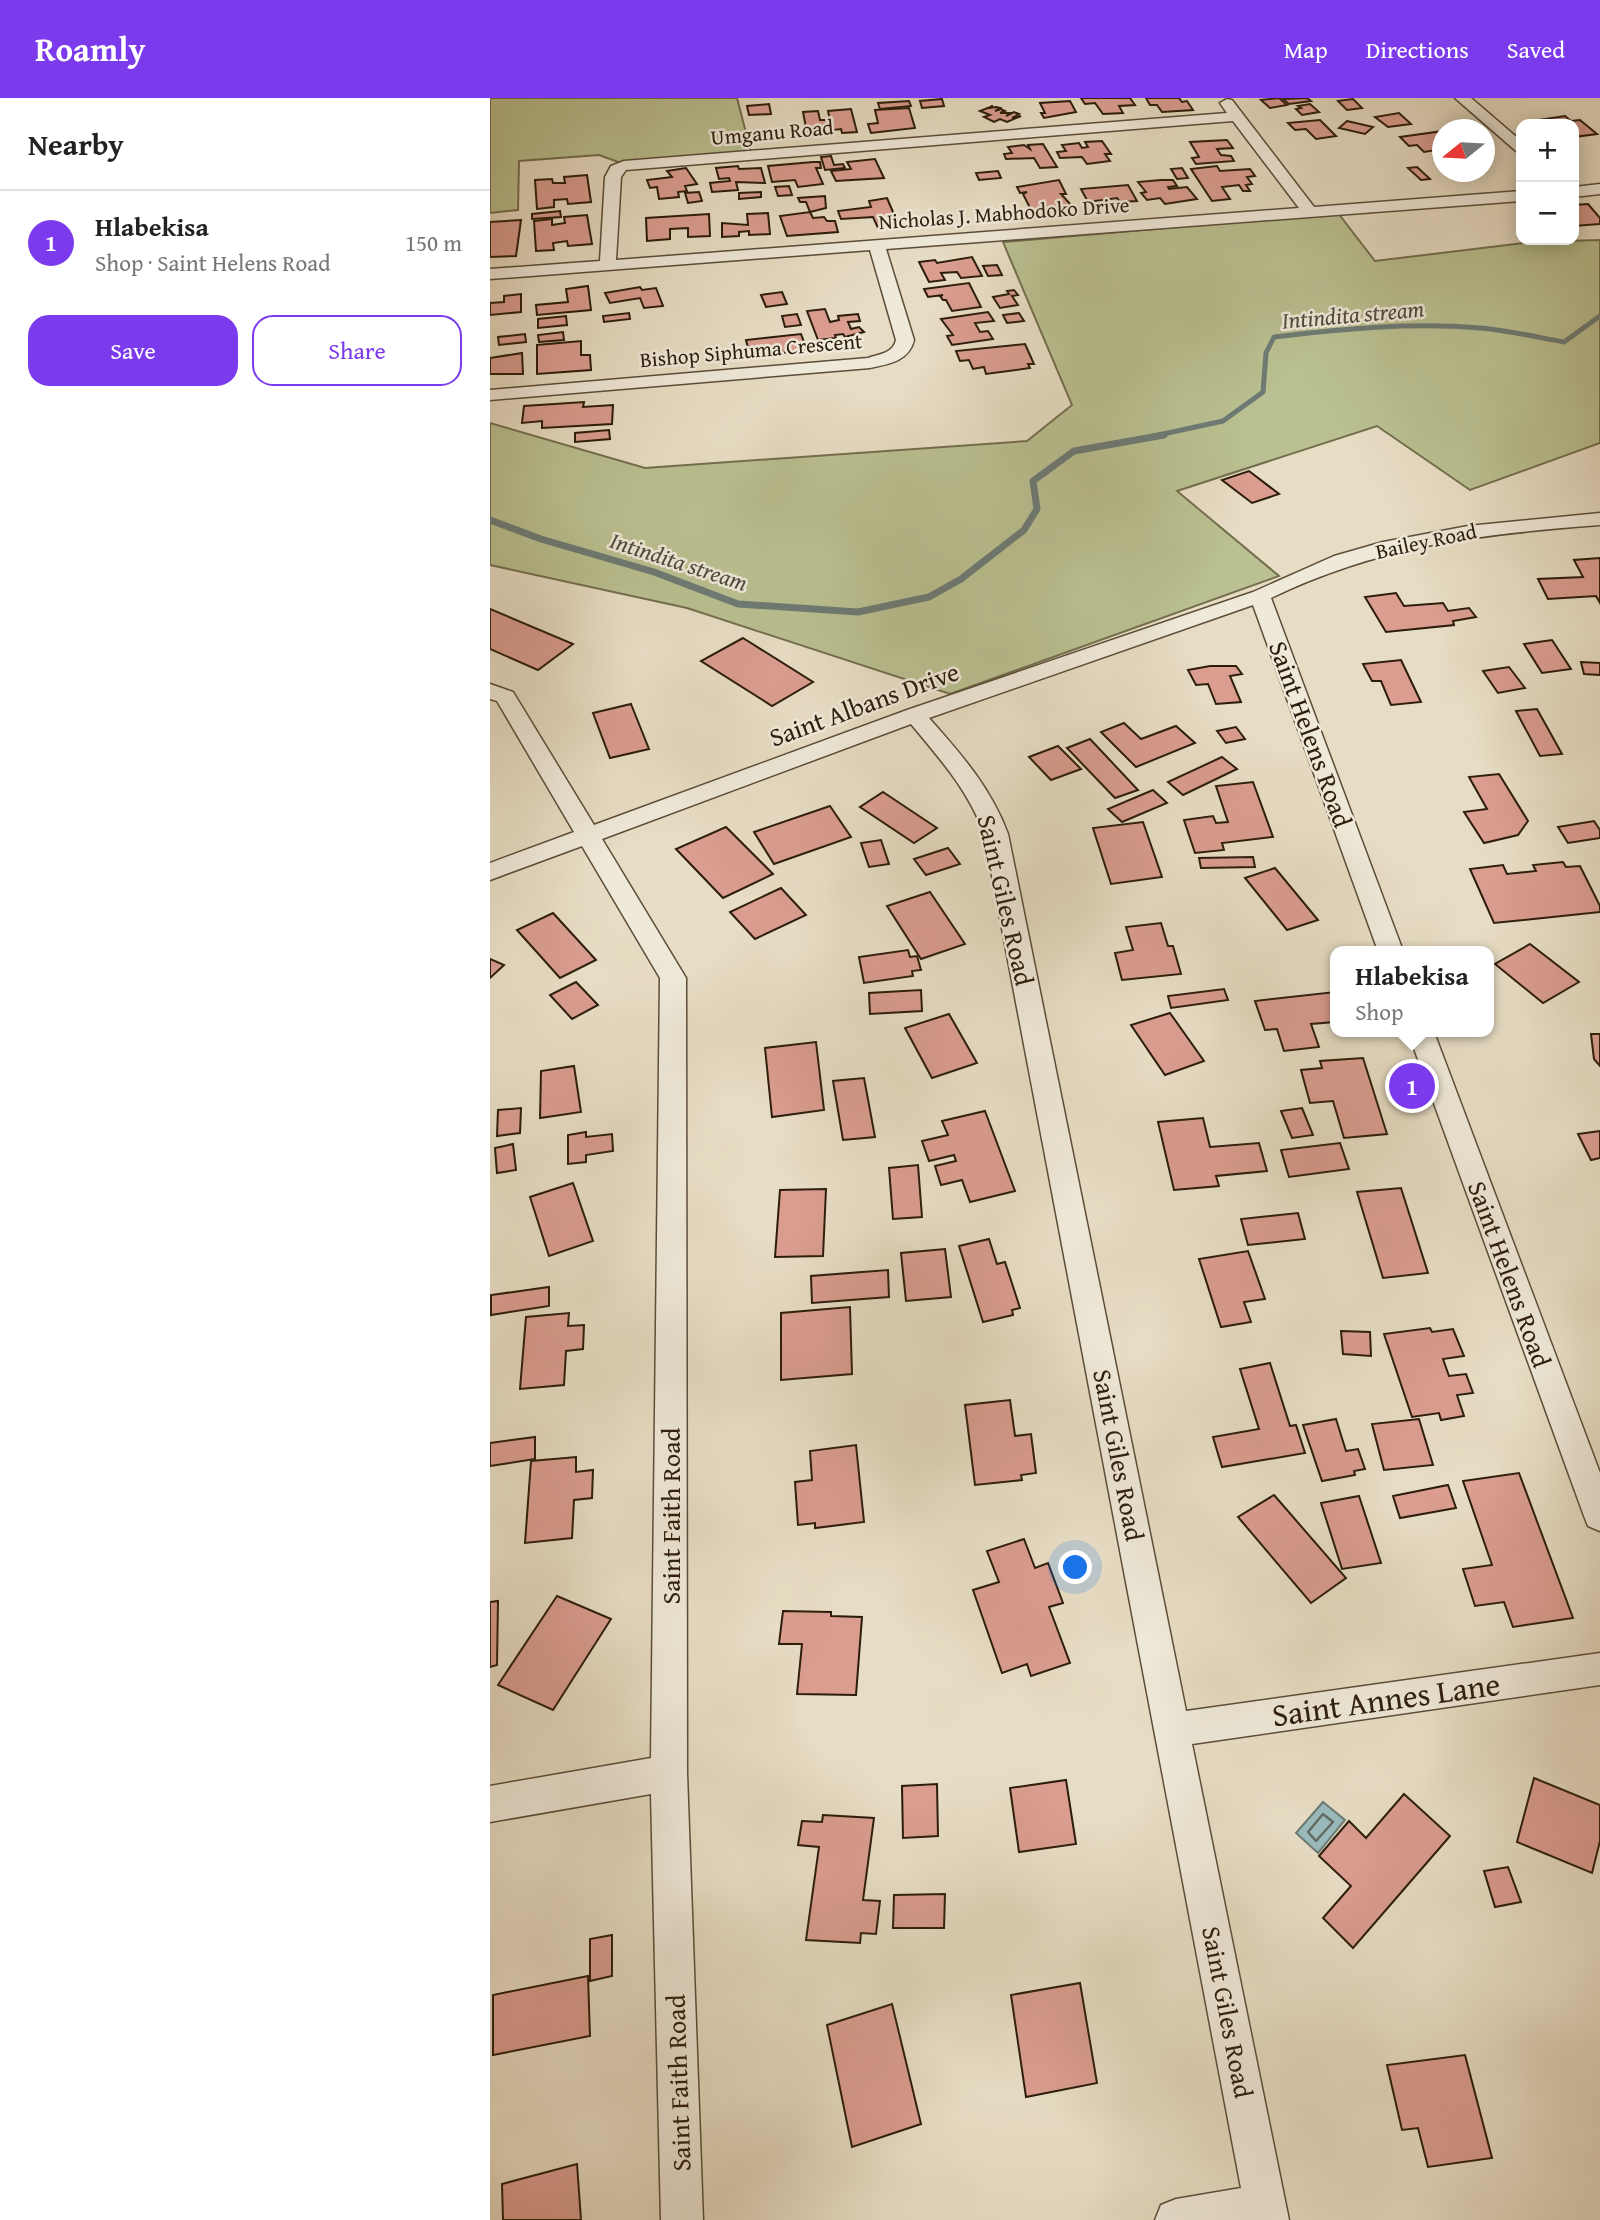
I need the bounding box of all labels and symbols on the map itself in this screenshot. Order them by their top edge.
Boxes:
street label: Umganu Road [709,111,835,153]
north arrow [1432,119,1495,182]
street label: Nicholas J. Mabhodoko Drive [878,189,1131,237]
water label: Intindita stream [1280,291,1426,337]
street label: Bishop Siphuma Crescent [638,325,864,375]
street label: Bailey Road [1373,515,1480,567]
water label: Intindita stream [606,523,752,599]
street label: Saint Helens Road [1259,635,1363,833]
street label: Saint Albans Drive [764,652,964,756]
street label: Saint Giles Road [967,811,1045,989]
pin: 1 [1389,1060,1435,1112]
street label: Saint Helens Road [1458,1175,1562,1373]
street label: Saint Giles Road [1083,1366,1155,1544]
street label: Saint Faith Road [651,1427,690,1604]
your location [1058,1550,1092,1584]
street label: Saint Annes Lane [1269,1660,1503,1738]
street label: Saint Giles Road [1192,1923,1264,2101]
street label: Saint Faith Road [655,1994,701,2172]

